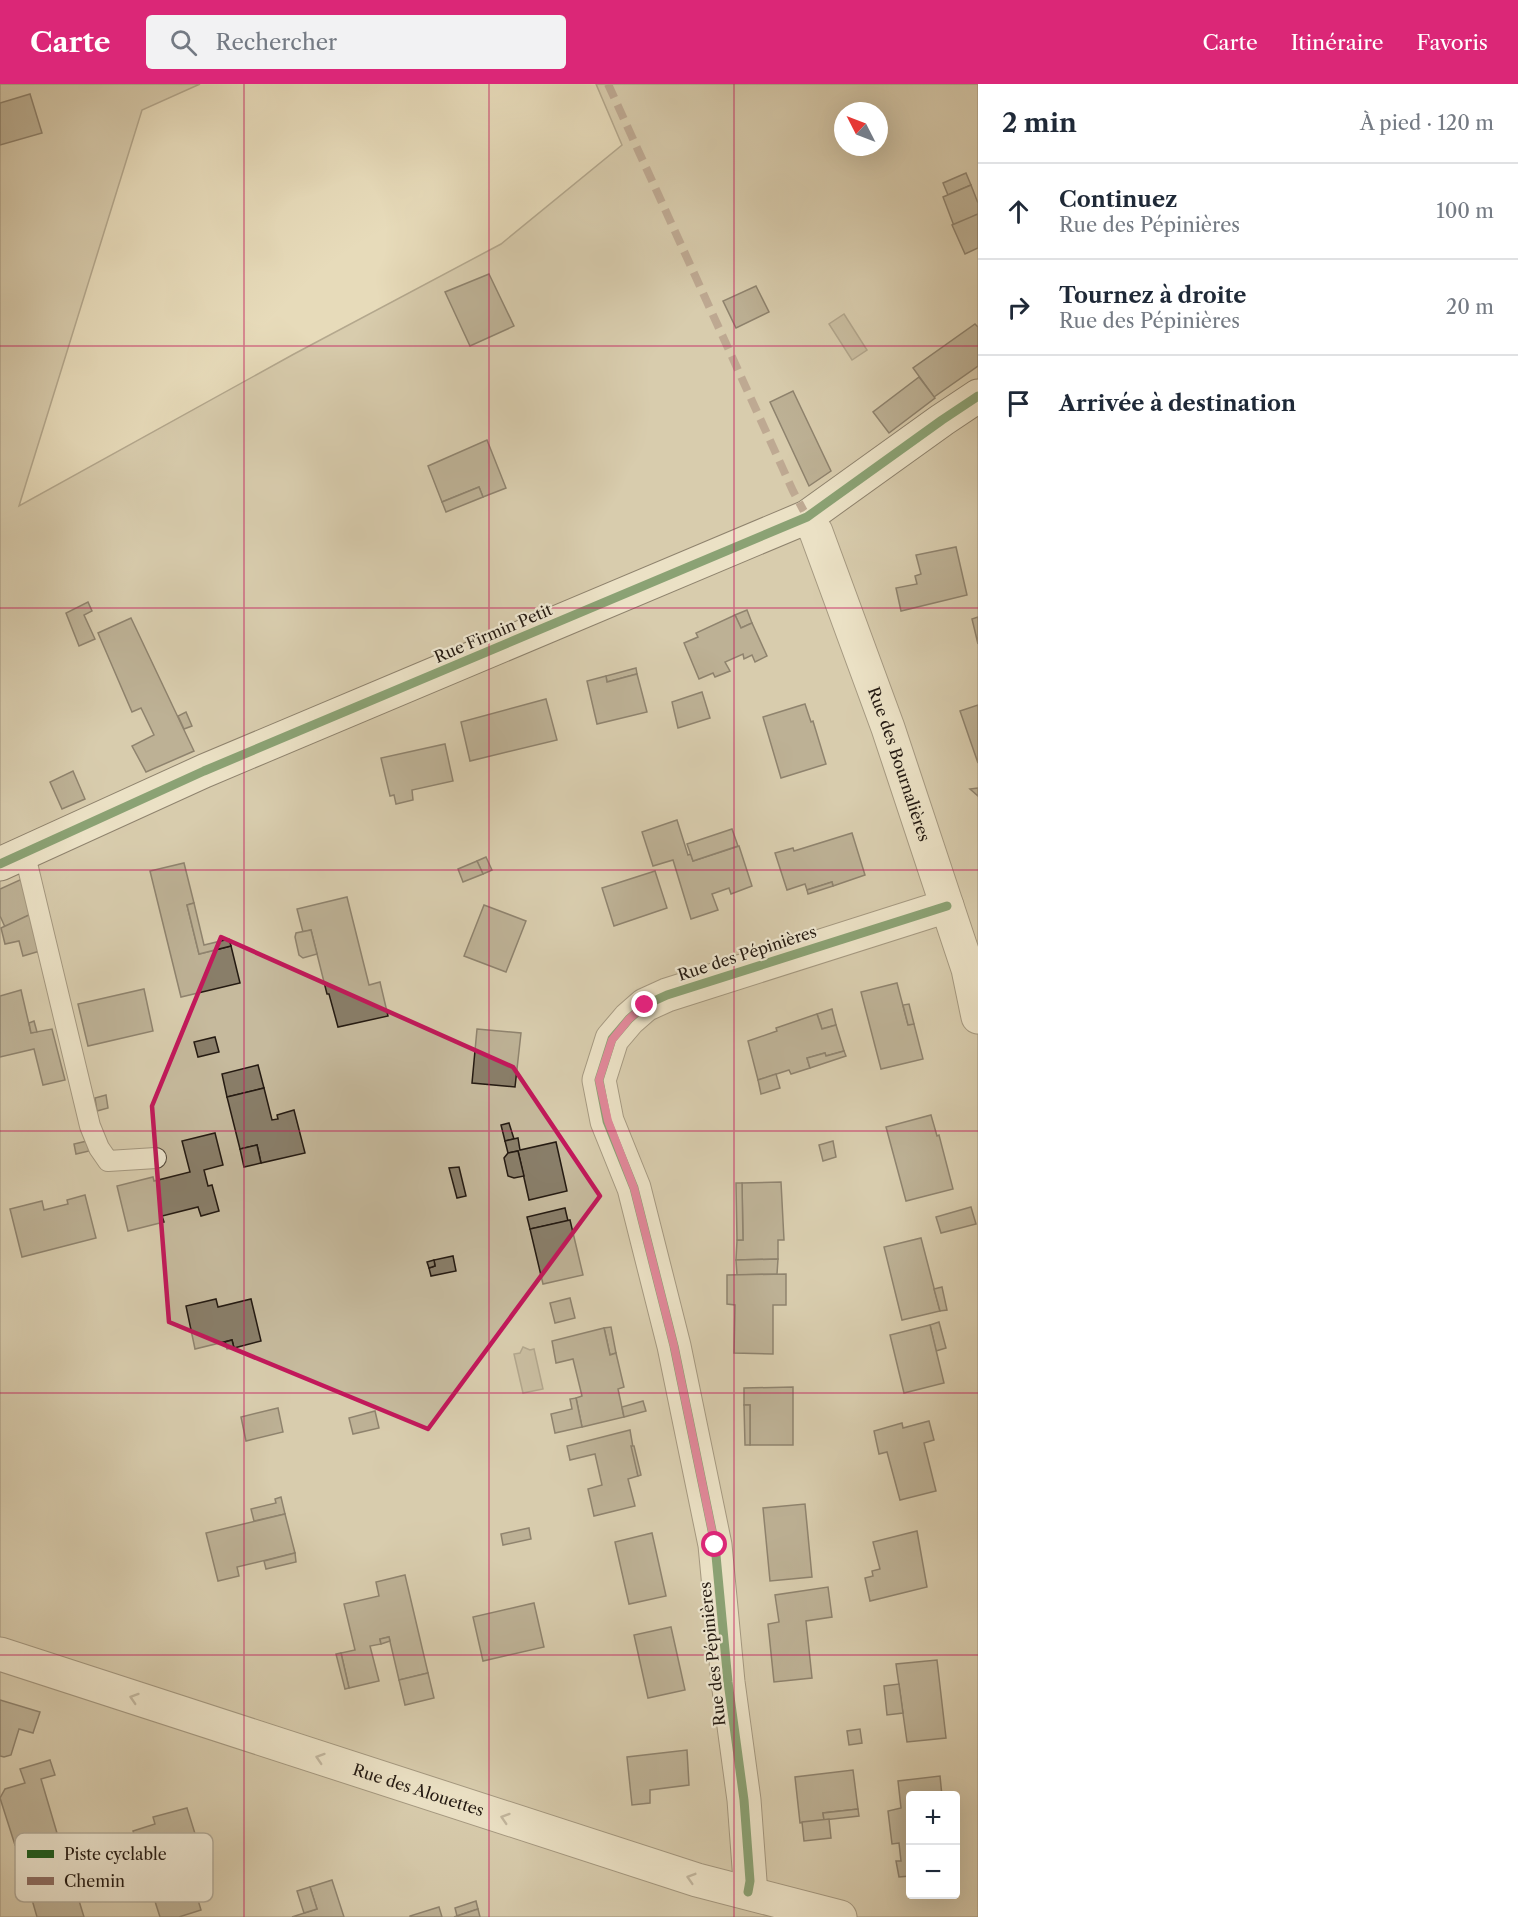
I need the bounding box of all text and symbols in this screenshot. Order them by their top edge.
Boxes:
search box [146,15,566,69]
text: Carte [30,25,110,59]
icon: search [167,26,200,59]
text: Rechercher [215,29,337,56]
text: Carte [1202,30,1258,55]
text: Itinéraire [1291,30,1384,55]
text: Favoris [1417,30,1488,55]
north arrow [834,102,888,156]
text: 2 min [1002,107,1077,139]
text: À pied · 120 m [1360,111,1494,135]
text: Continuez [1059,186,1178,213]
icon: ahead [1002,195,1035,228]
text: 100 m [1436,199,1494,223]
text: Rue des Pépinières [1059,213,1240,237]
text: Tournez à droite [1059,282,1246,309]
icon: right [1002,291,1035,324]
text: 20 m [1446,295,1494,319]
text: Rue des Pépinières [1059,309,1240,333]
icon: arrive [1002,387,1035,420]
text: Arrivée à destination [1059,390,1296,417]
street label: Rue Firmin Petit [431,599,555,667]
street label: Rue des Bournalières [864,684,935,844]
street label: Rue des Pépinières [675,921,819,985]
route end [631,991,657,1017]
route start [701,1531,727,1557]
street label: Rue des Pépinières [694,1581,730,1727]
one-way arrow [129,1692,140,1705]
one-way arrow [315,1752,326,1765]
street label: Rue des Alouettes [350,1759,487,1820]
map controls [906,1791,960,1899]
button: + [906,1791,960,1845]
one-way arrow [501,1812,511,1825]
legend [15,1833,213,1902]
text: Piste cyclable [64,1844,167,1864]
button: − [906,1845,960,1899]
text: Chemin [64,1871,125,1891]
one-way arrow [686,1873,697,1885]

